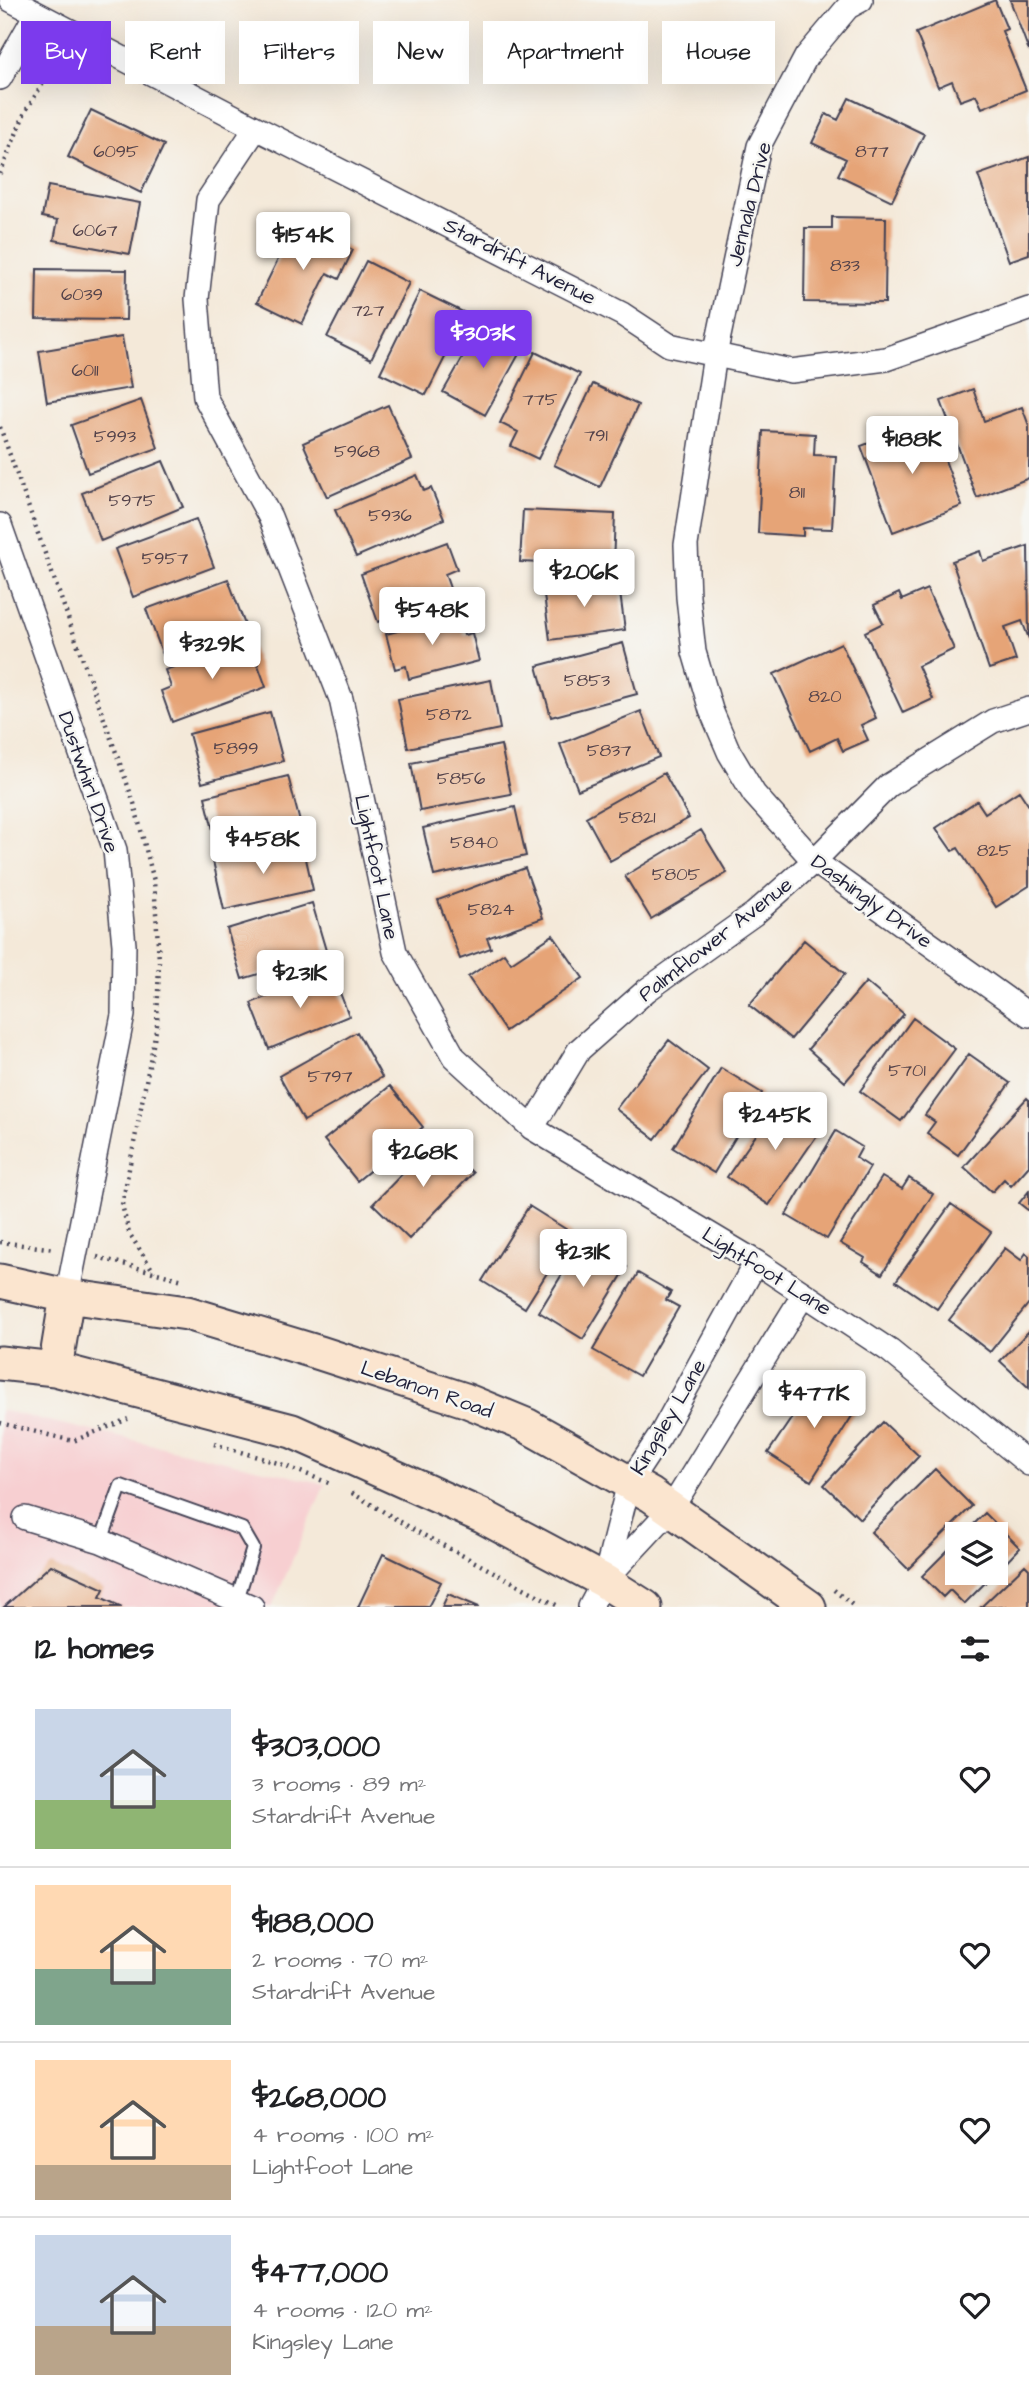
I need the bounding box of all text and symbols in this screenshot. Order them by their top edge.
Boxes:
chip: Buy [21,21,111,84]
chip: Rent [125,21,225,84]
chip: Filters [239,21,359,84]
chip: New [373,21,469,84]
chip: Apartment [483,21,648,84]
chip: House [662,21,775,84]
house number: 6095 [93,139,139,164]
street label: Jennala Drive [720,139,779,269]
house number: 877 [855,139,889,164]
street label: Stardrift Avenue [439,211,601,312]
pin: $154K [254,212,352,272]
house number: 6067 [73,218,118,243]
text: $154K [272,219,334,251]
house number: 833 [830,253,860,278]
house number: 6039 [61,282,103,307]
house number: 727 [352,298,384,323]
pin: $303K [434,310,532,370]
text: $303K [451,317,515,349]
house number: 6011 [71,358,99,383]
house number: 775 [523,387,558,412]
pin: $188K [863,416,961,476]
house number: 791 [584,423,608,448]
text: $188K [882,423,942,455]
house number: 5993 [94,424,136,449]
house number: 5968 [334,439,380,464]
house number: 811 [789,480,805,505]
house number: 5975 [109,488,156,513]
house number: 5936 [368,503,412,528]
house number: 5957 [142,546,188,571]
pin: $206K [535,550,633,609]
text: $206K [550,556,618,588]
pin: $548K [383,588,481,647]
text: $548K [395,594,469,626]
pin: $329K [163,622,261,681]
text: $329K [180,628,244,660]
house number: 5853 [564,668,610,693]
house number: 820 [808,684,842,709]
house number: 5872 [426,702,473,727]
street label: Dustwhirl Drive [51,708,126,857]
house number: 5899 [214,736,258,761]
house number: 5837 [587,738,631,763]
house number: 5856 [437,766,485,791]
street label: Lightfoot Lane [345,792,406,943]
house number: 5821 [618,805,656,830]
pin: $458K [214,816,312,876]
text: $458K [226,823,300,855]
house number: 5840 [450,830,498,855]
house number: 825 [977,838,1012,863]
street label: Dashingly Drive [804,847,938,957]
house number: 5805 [652,862,701,887]
street label: Palmflower Avenue [632,870,798,1009]
house number: 5824 [468,897,514,922]
pin: $231K [251,950,349,1010]
text: $231K [273,957,327,989]
house number: 5701 [888,1058,926,1083]
house number: 5797 [307,1064,353,1089]
pin: $245K [726,1092,824,1152]
text: $245K [739,1099,811,1131]
pin: $268K [374,1130,472,1189]
text: $268K [388,1136,458,1168]
street label: Lightfoot Lane [695,1220,837,1325]
pin: $231K [534,1230,632,1289]
text: $231K [556,1236,610,1268]
street label: Lebanon Road [357,1353,497,1426]
street label: Kingsley Lane [624,1354,715,1482]
pin: $477K [765,1370,863,1430]
text: $477K [779,1377,849,1409]
map controls [945,1522,1008,1585]
button: layers [945,1522,1008,1585]
text: 12 homes [35,1628,154,1670]
icon: filters [956,1630,994,1668]
text: $303,000 [252,1726,380,1768]
icon: home [91,1737,175,1821]
icon: heart [956,1760,994,1798]
text: 3 rooms · 89 m² [252,1768,426,1800]
text: Stardrift Avenue [252,1800,435,1832]
text: $188,000 [252,1902,374,1944]
icon: home [91,1913,175,1997]
icon: heart [956,1936,994,1974]
text: 2 rooms · 70 m² [252,1944,428,1976]
text: Stardrift Avenue [252,1976,435,2008]
text: $268,000 [252,2077,386,2119]
icon: home [91,2088,175,2172]
icon: heart [956,2111,994,2149]
text: 4 rooms · 100 m² [252,2119,434,2151]
text: Lightfoot Lane [252,2151,414,2183]
text: $477,000 [252,2252,388,2294]
icon: home [91,2263,175,2347]
icon: heart [956,2286,994,2324]
text: 4 rooms · 120 m² [252,2294,433,2326]
text: Kingsley Lane [252,2326,394,2358]

